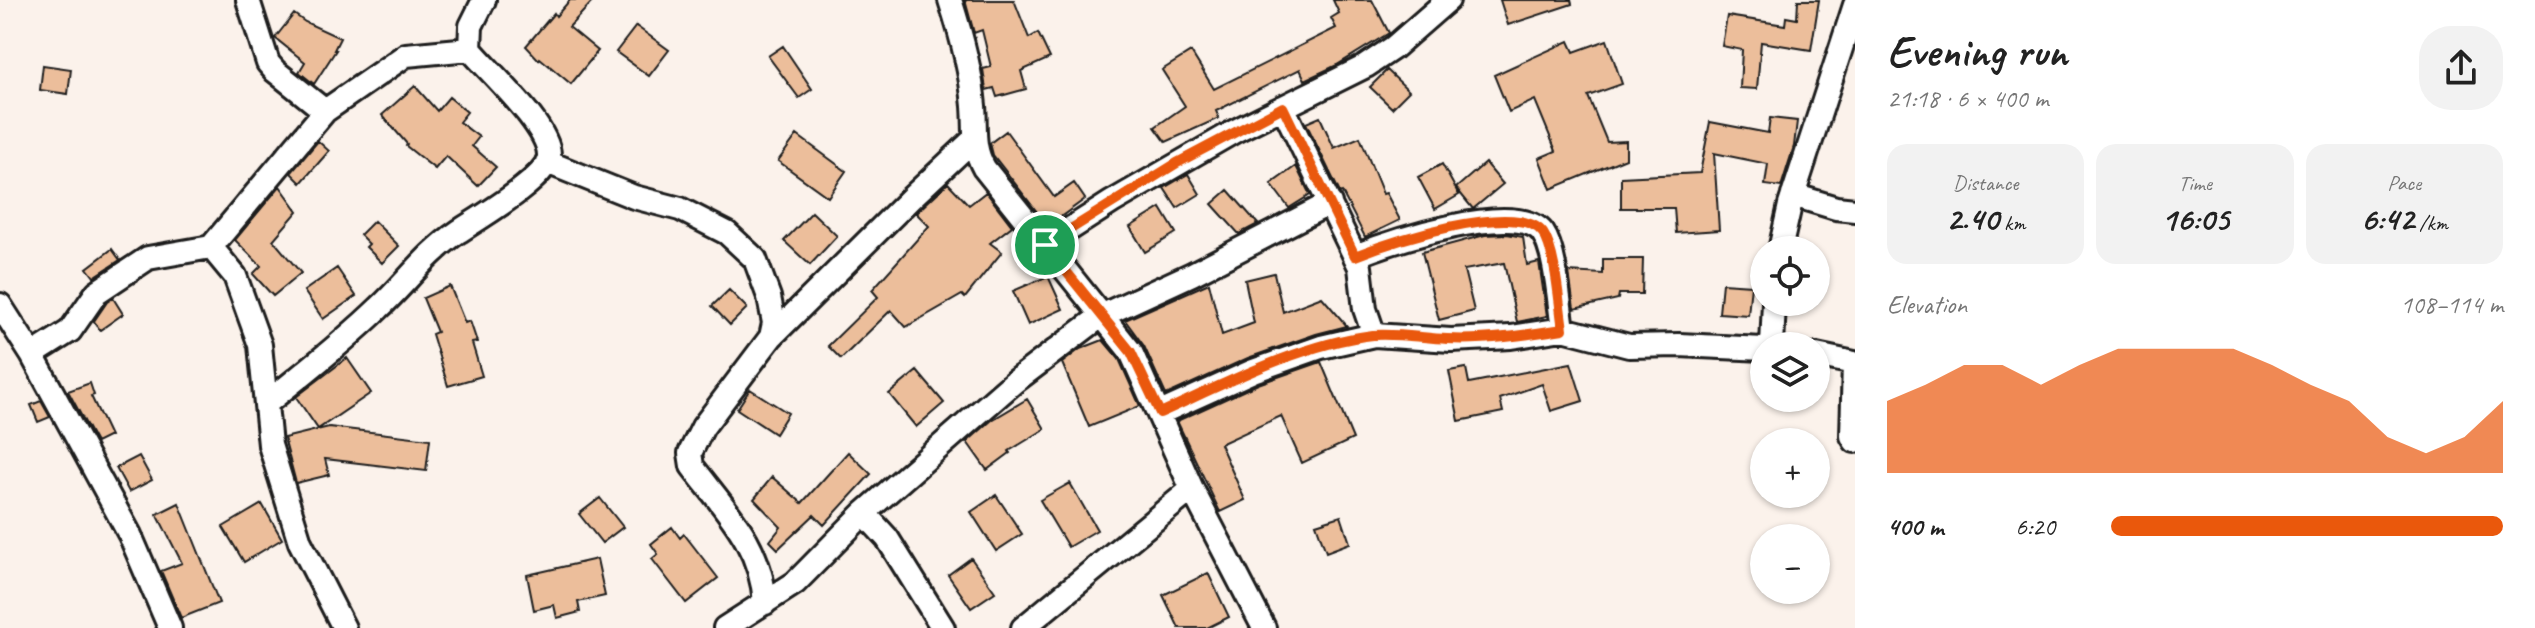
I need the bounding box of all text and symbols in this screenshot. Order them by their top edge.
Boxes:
text: Evening run [1887,24,2067,79]
button: share [2419,26,2503,110]
text: 21:18 · 6 × 400 m [1887,82,2048,115]
text: Distance [1953,169,2018,197]
text: Time [2178,169,2212,197]
text: Pace [2387,169,2421,197]
text: 2.40 [1946,197,1999,240]
text: 16:05 [2161,197,2229,240]
text: 6:42 [2361,197,2414,240]
text: km [1999,209,2025,237]
text: /km [2414,209,2448,237]
pin [1011,211,1079,279]
icon: arrive [1023,223,1067,267]
map controls [1750,236,1830,604]
button: locate [1750,236,1830,316]
text: Elevation [1887,288,1967,321]
text: 108–114 m [2400,288,2503,321]
button: layers [1750,332,1830,412]
button: + [1750,428,1830,508]
text: 400 m [1887,510,1943,543]
text: 6:20 [2015,510,2055,543]
button: − [1750,524,1830,604]

